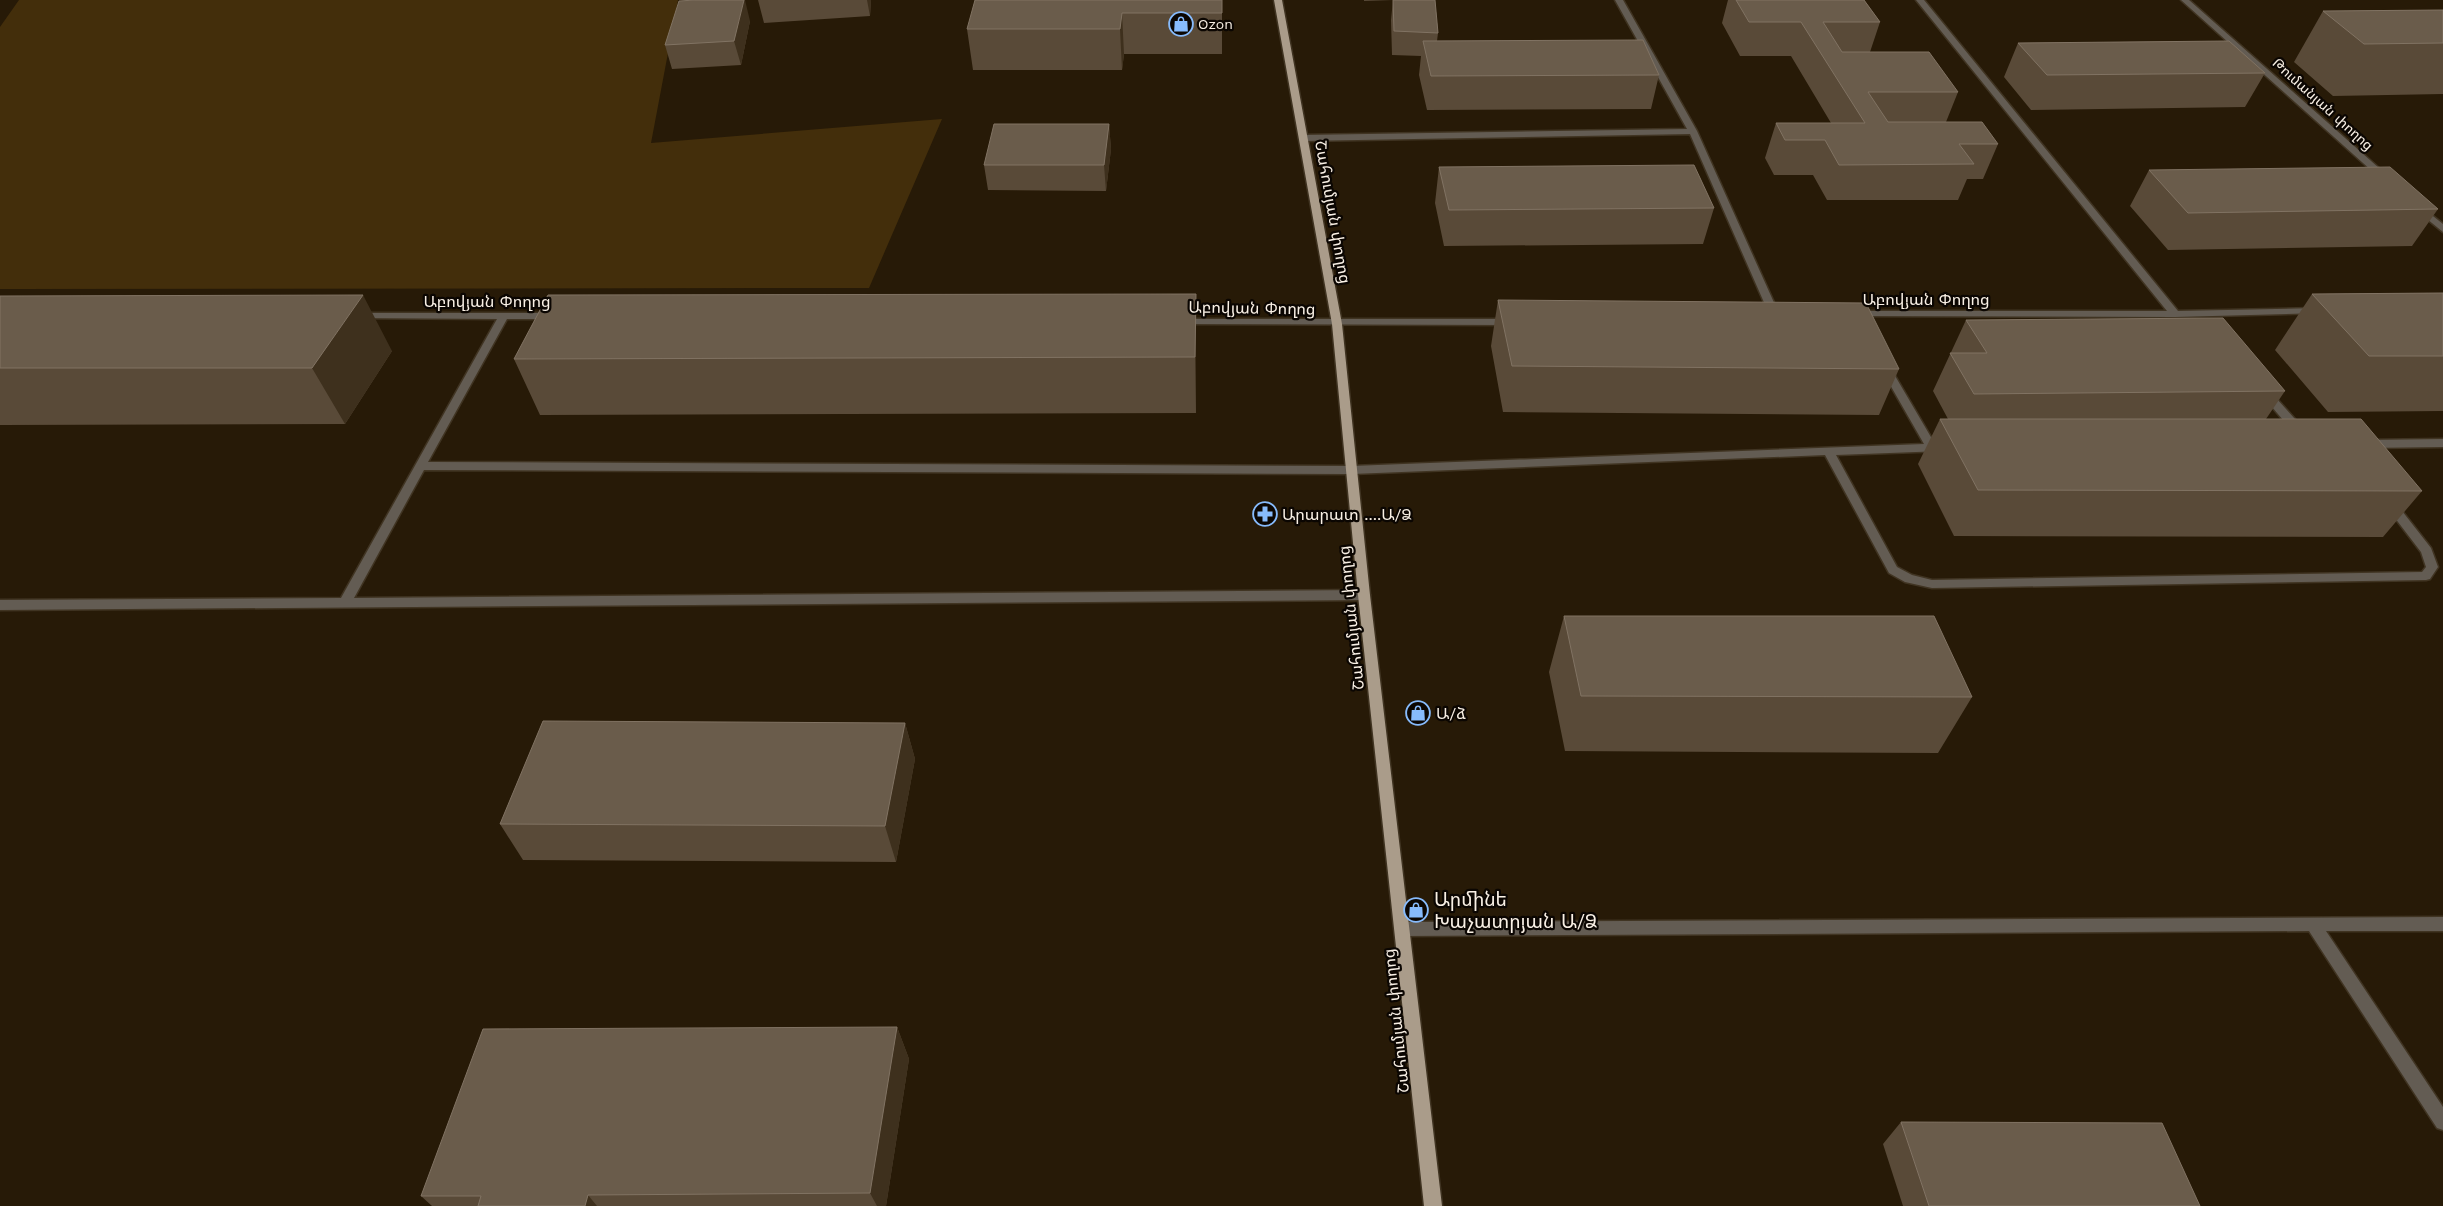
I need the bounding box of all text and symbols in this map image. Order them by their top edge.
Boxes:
shop icon: Ozon [1168,11,1194,37]
place label: Ozon [1198,16,1233,32]
street label: Թումանյան փողոց [2269,55,2377,153]
street label: Շահումյան փողոց [1311,139,1355,285]
street label: Աբովյան Փողոց [1862,290,1990,309]
street label: Աբովյան Փողոց [423,292,551,311]
street label: Աբովյան Փողոց [1188,297,1316,319]
pharmacy icon: Արարատ ....Ա/Ձ [1252,501,1278,527]
place label: Արարատ ....Ա/Ձ [1282,505,1412,524]
street label: Շահումյան փողոց [1334,545,1368,691]
shop icon: Ա/ձ [1405,700,1431,726]
place label: Ա/ձ [1436,704,1466,723]
place label: Արմինե Խաչատրյան Ա/Ձ [1434,888,1597,933]
shop icon: Արմինե Խաչատրյան Ա/Ձ [1403,897,1429,923]
street label: Շահումյան փողոց [1379,948,1413,1094]

